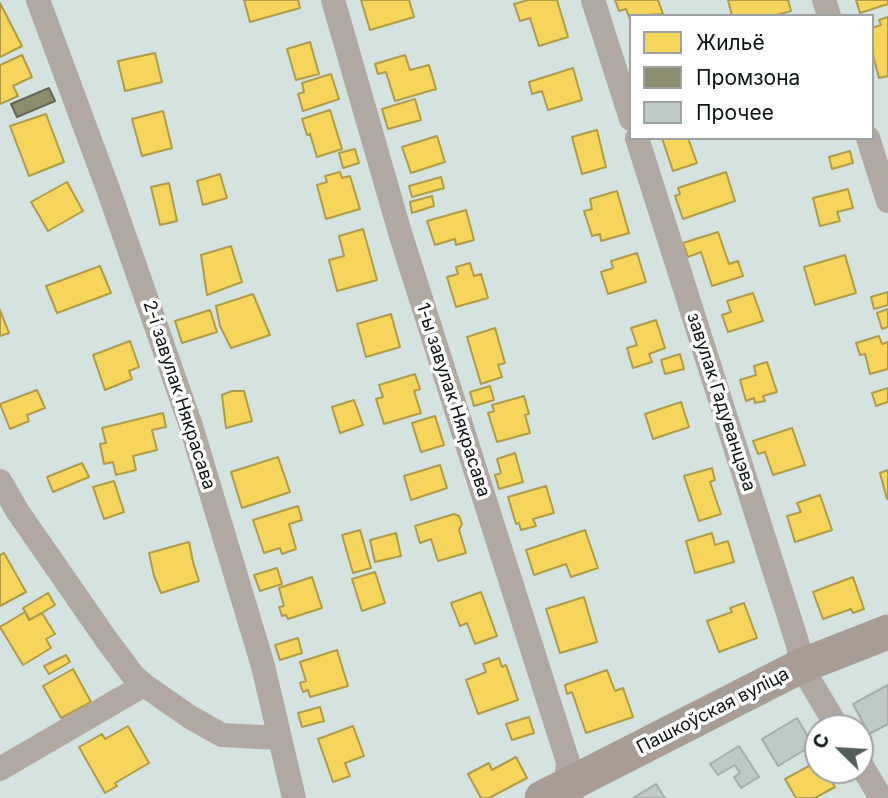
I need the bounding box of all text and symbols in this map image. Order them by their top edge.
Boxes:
legend [629,14,874,140]
text: Жильё [696,30,765,55]
text: Промзона [696,65,800,90]
text: Прочее [696,100,774,125]
street label: 2-і завулак Някрасава [138,298,220,492]
street label: 1-ы завулак Някрасава [411,300,495,500]
street label: завулак Гадуванцэва [682,310,760,494]
street label: Пашкоўская вуліца [633,663,793,759]
north arrow [804,714,874,784]
text: С [808,730,835,752]

